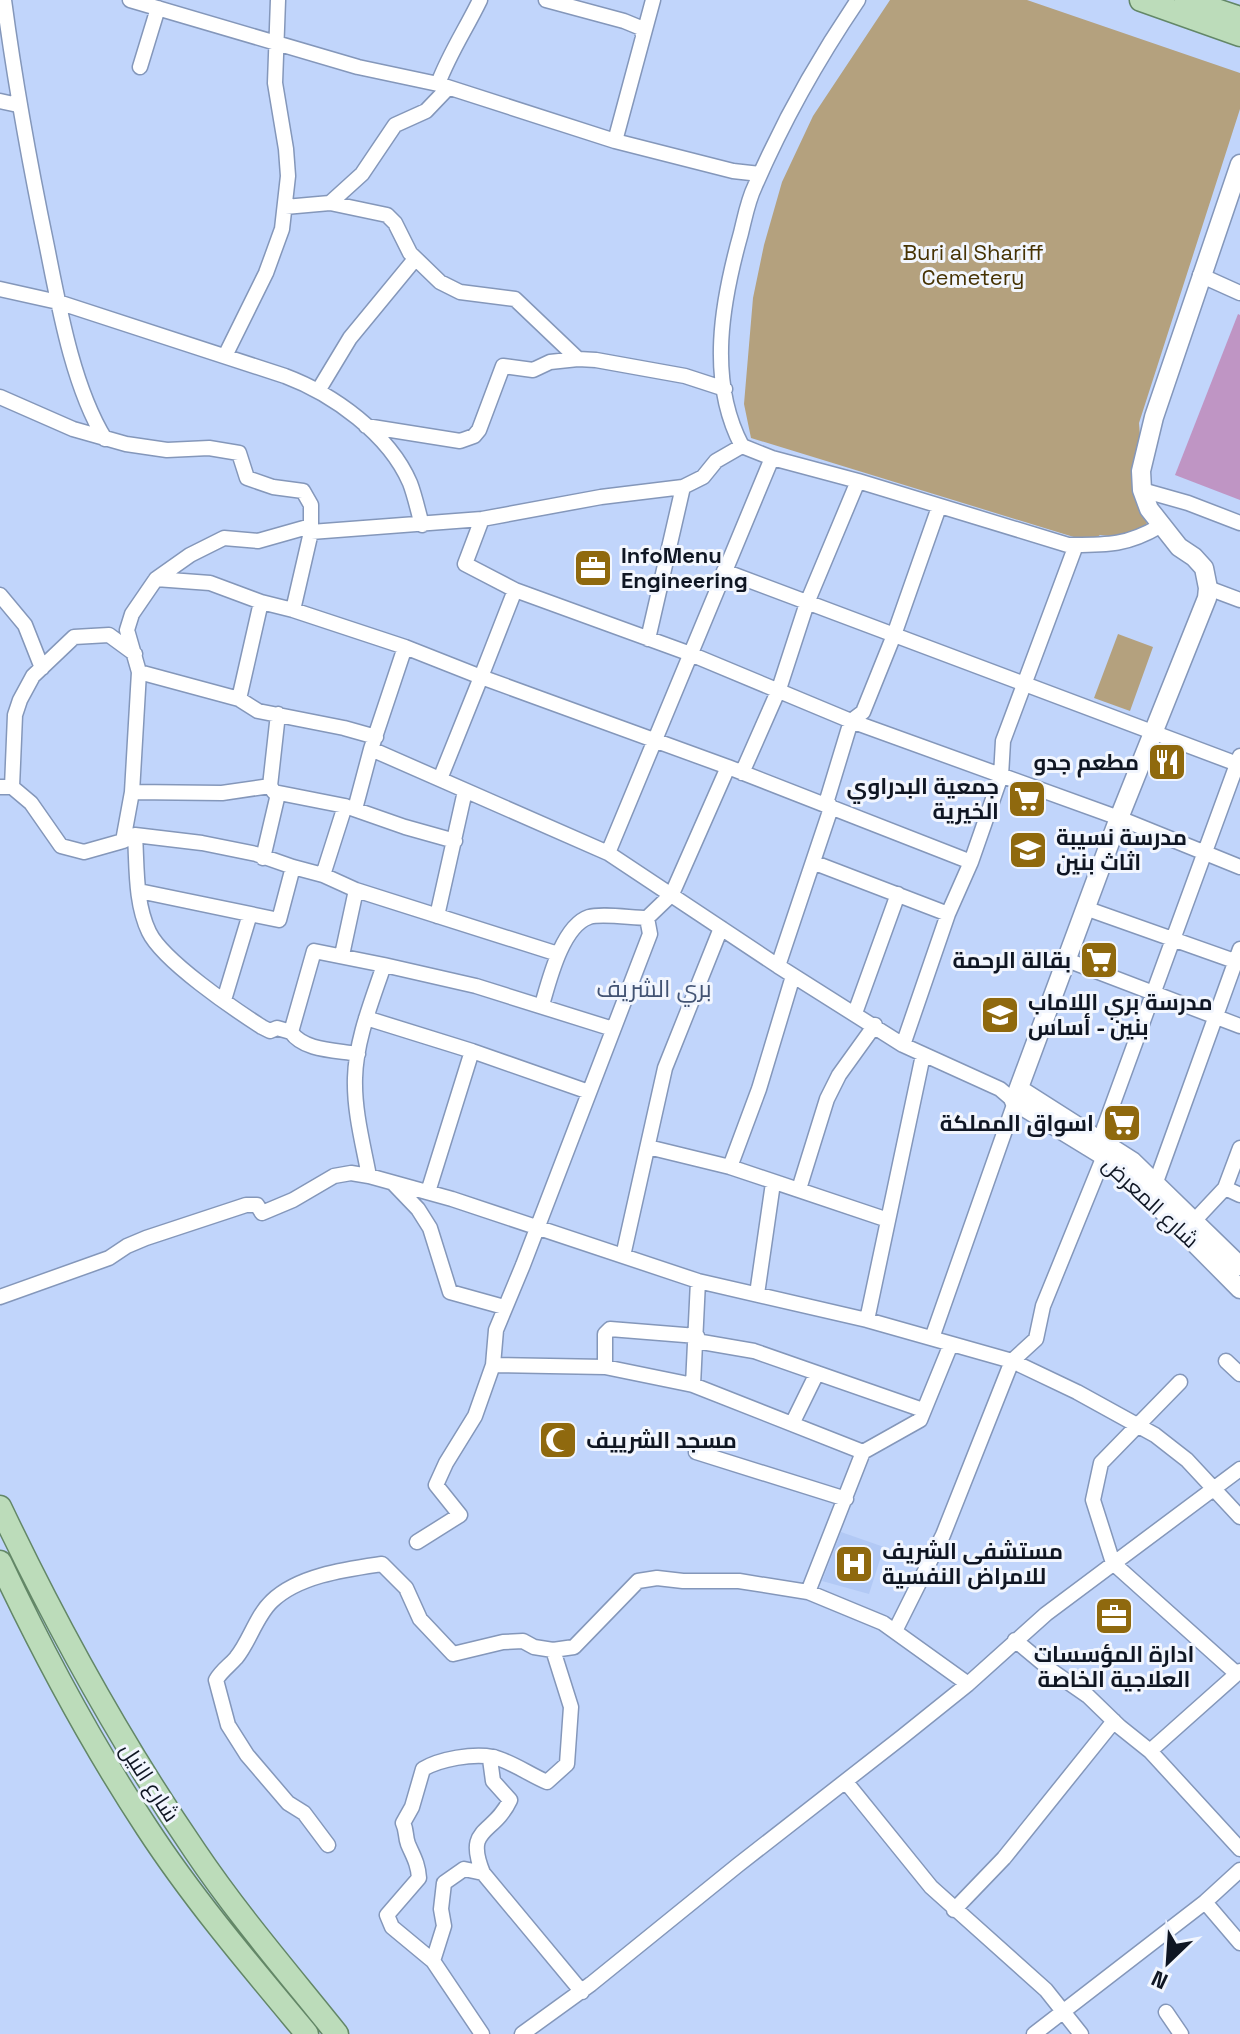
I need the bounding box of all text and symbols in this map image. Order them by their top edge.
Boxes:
park label: Buri al Shariff Cemetery [902,238,1044,291]
place label: InfoMenu Engineering [621,541,748,594]
office icon: InfoMenu Engineering [572,547,614,589]
restaurant icon: مطعم جدو [1146,741,1188,783]
place label: مطعم جدو [1033,748,1139,778]
place label: جمعية البدراوي الخيرية [847,772,999,825]
supermarket icon: جمعية البدراوي الخيرية [1006,778,1048,820]
place label: مدرسة نسيبة اثاث بنين [1056,823,1187,876]
school or university icon: مدرسة نسيبة اثاث بنين [1007,829,1049,871]
supermarket icon: بقالة الرحمة [1078,939,1120,981]
place label: بقالة الرحمة [952,946,1071,974]
district label: بري الشريف [596,973,712,1007]
place label: مدرسة بري اللاماب بنين - أساس [1028,988,1212,1041]
school or university icon: مدرسة بري اللاماب بنين - أساس [979,994,1021,1036]
supermarket icon: اسواق المملكة [1101,1102,1143,1144]
place label: اسواق المملكة [940,1109,1094,1137]
street label: شارع المعرض [1096,1150,1205,1255]
mosque icon: مسجد الشرييف [537,1419,579,1461]
place label: مسجد الشرييف [586,1426,737,1454]
place label: مستشفى الشريف للامراض النفسية [882,1537,1063,1590]
hospital icon: مستشفى الشريف للامراض النفسية [833,1543,875,1585]
office icon: ادارة المؤسسات العلاجية الخاصة [1093,1595,1135,1637]
place label: ادارة المؤسسات العلاجية الخاصة [1034,1640,1194,1693]
street label: شارع النيل [113,1737,186,1827]
north arrow [1128,1922,1208,2002]
text: N [1147,1964,1172,1996]

